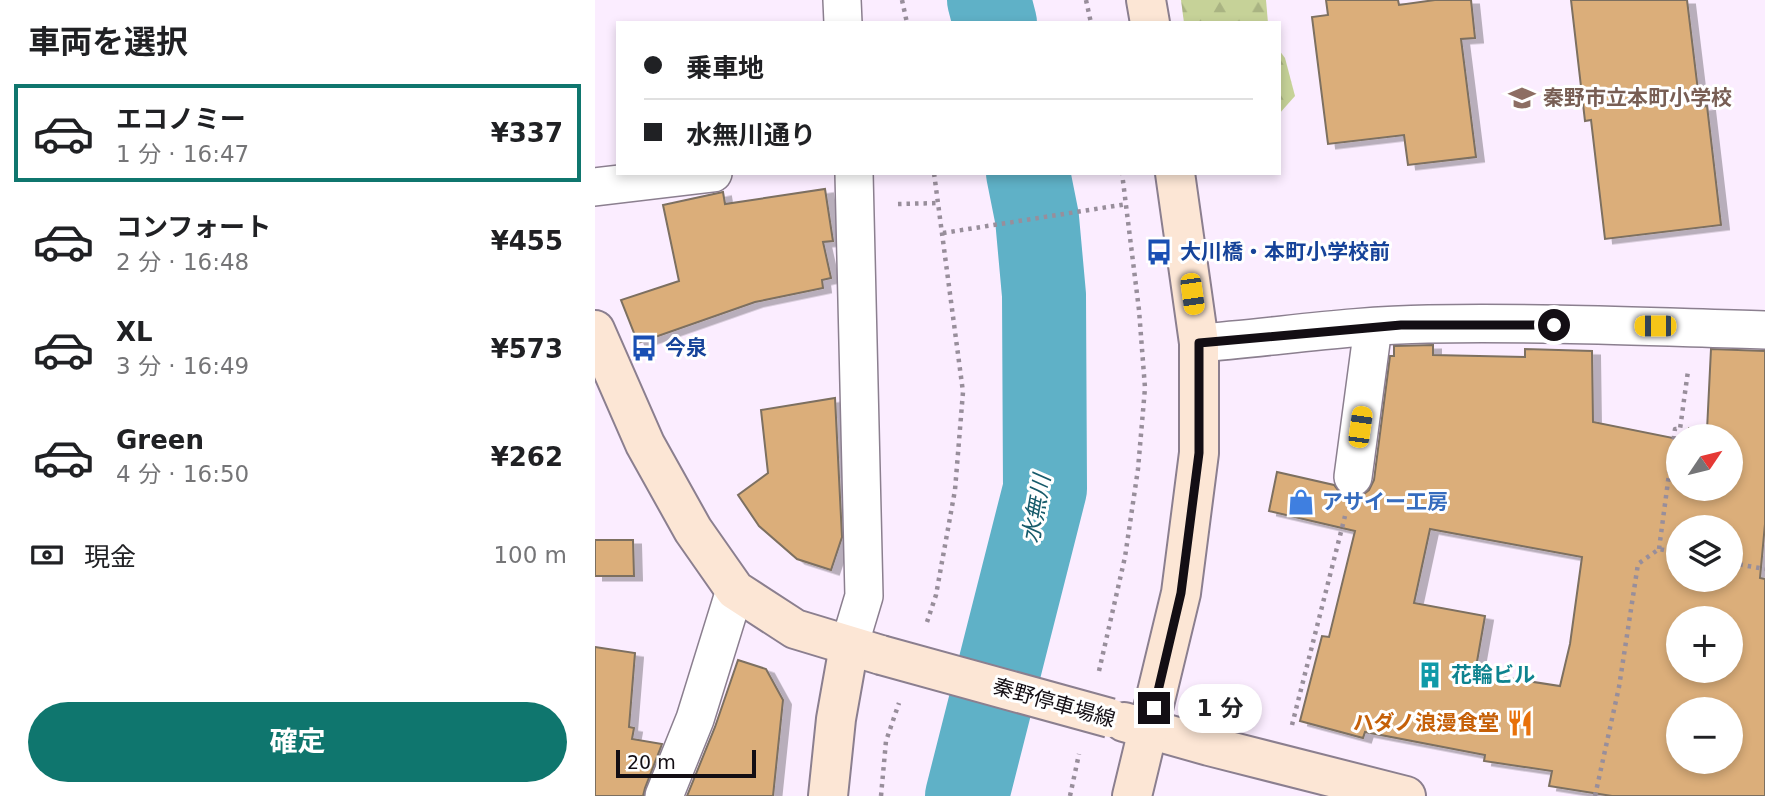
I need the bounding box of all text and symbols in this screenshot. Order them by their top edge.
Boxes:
text: 車両を選択 [28,23,188,61]
text: 乗車地 [686,53,764,83]
school or university icon: 秦野市立本町小学校 [1507,83,1537,113]
place label: 秦野市立本町小学校 [1543,86,1732,110]
icon: car [32,102,95,165]
text: エコノミー [116,104,246,134]
text: ¥337 [491,118,563,148]
text: 水無川通り [686,120,816,150]
text: 1 分 · 16:47 [116,141,249,167]
icon: car [32,210,95,273]
text: コンフォート [116,212,271,242]
text: ¥455 [491,226,563,256]
bus stop icon: 大川橋・本町小学校前 [1144,237,1174,267]
place label: 大川橋・本町小学校前 [1180,240,1390,264]
text: 2 分 · 16:48 [116,249,249,275]
car [1179,272,1206,316]
route start [1538,309,1570,341]
car [1635,316,1677,337]
text: XL [116,317,153,347]
icon: car [32,318,95,381]
bus stop icon: 今泉 [629,333,659,363]
text: ¥573 [491,334,563,364]
place label: 今泉 [665,336,707,360]
text: 3 分 · 16:49 [116,353,249,379]
car [1347,405,1374,449]
north arrow [1666,424,1743,500]
map controls [1666,424,1743,774]
text: Green [116,425,204,455]
icon: car [32,426,95,489]
text: ¥262 [491,442,563,472]
text: 4 分 · 16:50 [116,461,249,487]
water label: 水無川 [1017,470,1055,545]
shop icon: アサイー工房 [1286,487,1316,517]
place label: アサイー工房 [1322,490,1448,514]
button: layers [1666,515,1743,592]
icon: cash [28,536,66,574]
text: 現金 [84,542,136,572]
text: 100 m [493,542,567,568]
button: + [1666,606,1743,683]
building icon: 花輪ビル [1415,660,1445,690]
place label: 花輪ビル [1451,663,1535,687]
street label: 秦野停車場線 [990,674,1118,732]
callout: 1 分 [1179,684,1263,732]
route end [1138,692,1170,724]
text: 1 分 [1196,695,1244,721]
button: − [1666,697,1743,774]
button: 確定 [28,702,567,782]
restaurant icon: ハダノ浪漫食堂 [1505,708,1535,738]
place label: ハダノ浪漫食堂 [1353,711,1499,735]
scale bar [616,747,756,779]
text: 20 m [627,751,676,773]

